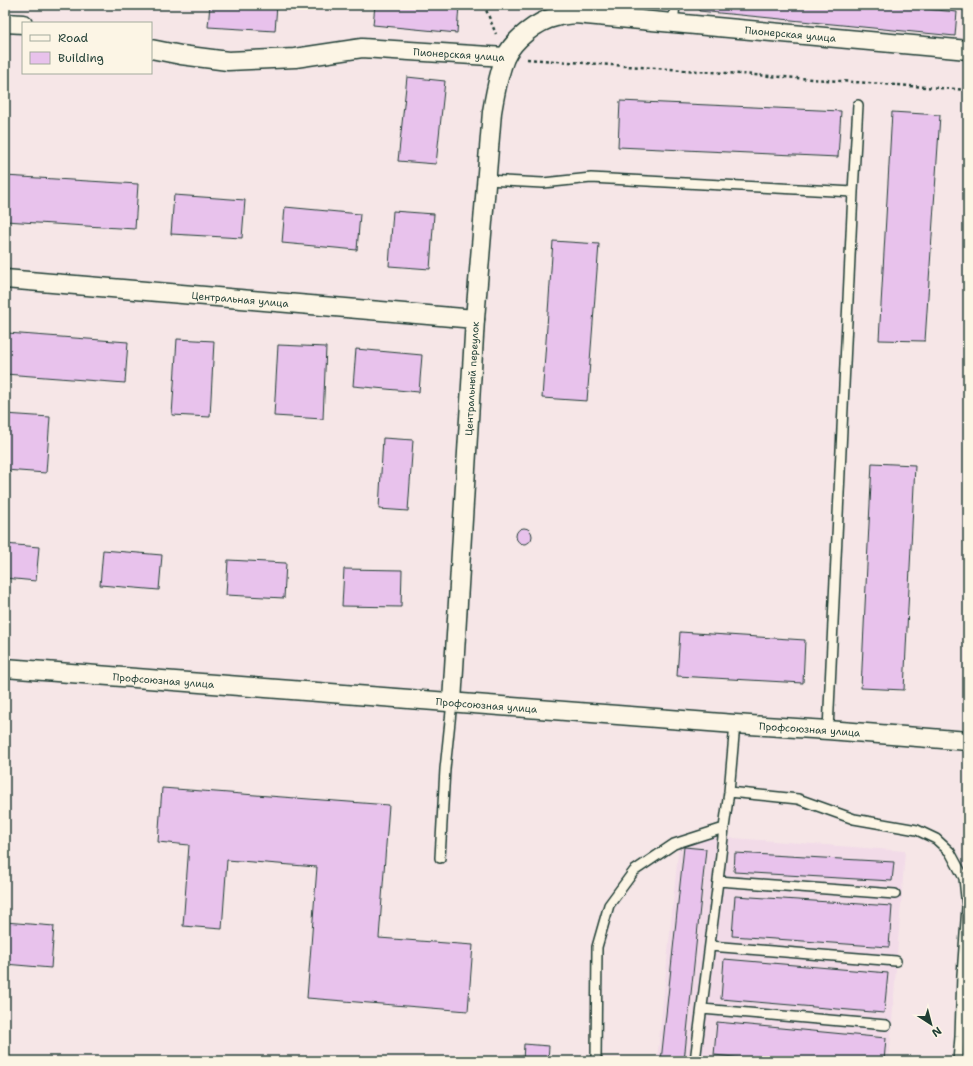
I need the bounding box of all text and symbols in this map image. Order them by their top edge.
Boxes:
legend [22,22,152,74]
street label: Пионерская улица [744,24,837,45]
text: Road [58,30,89,46]
street label: Пионерская улица [413,45,506,64]
text: Building [58,50,104,66]
street label: Центральная улица [191,289,290,310]
street label: Центральный переулок [462,320,482,436]
street label: Профсоюзная улица [112,670,215,691]
street label: Профсоюзная улица [435,695,538,716]
street label: Профсоюзная улица [759,720,862,740]
north arrow [911,1004,951,1044]
text: N [928,1023,945,1040]

